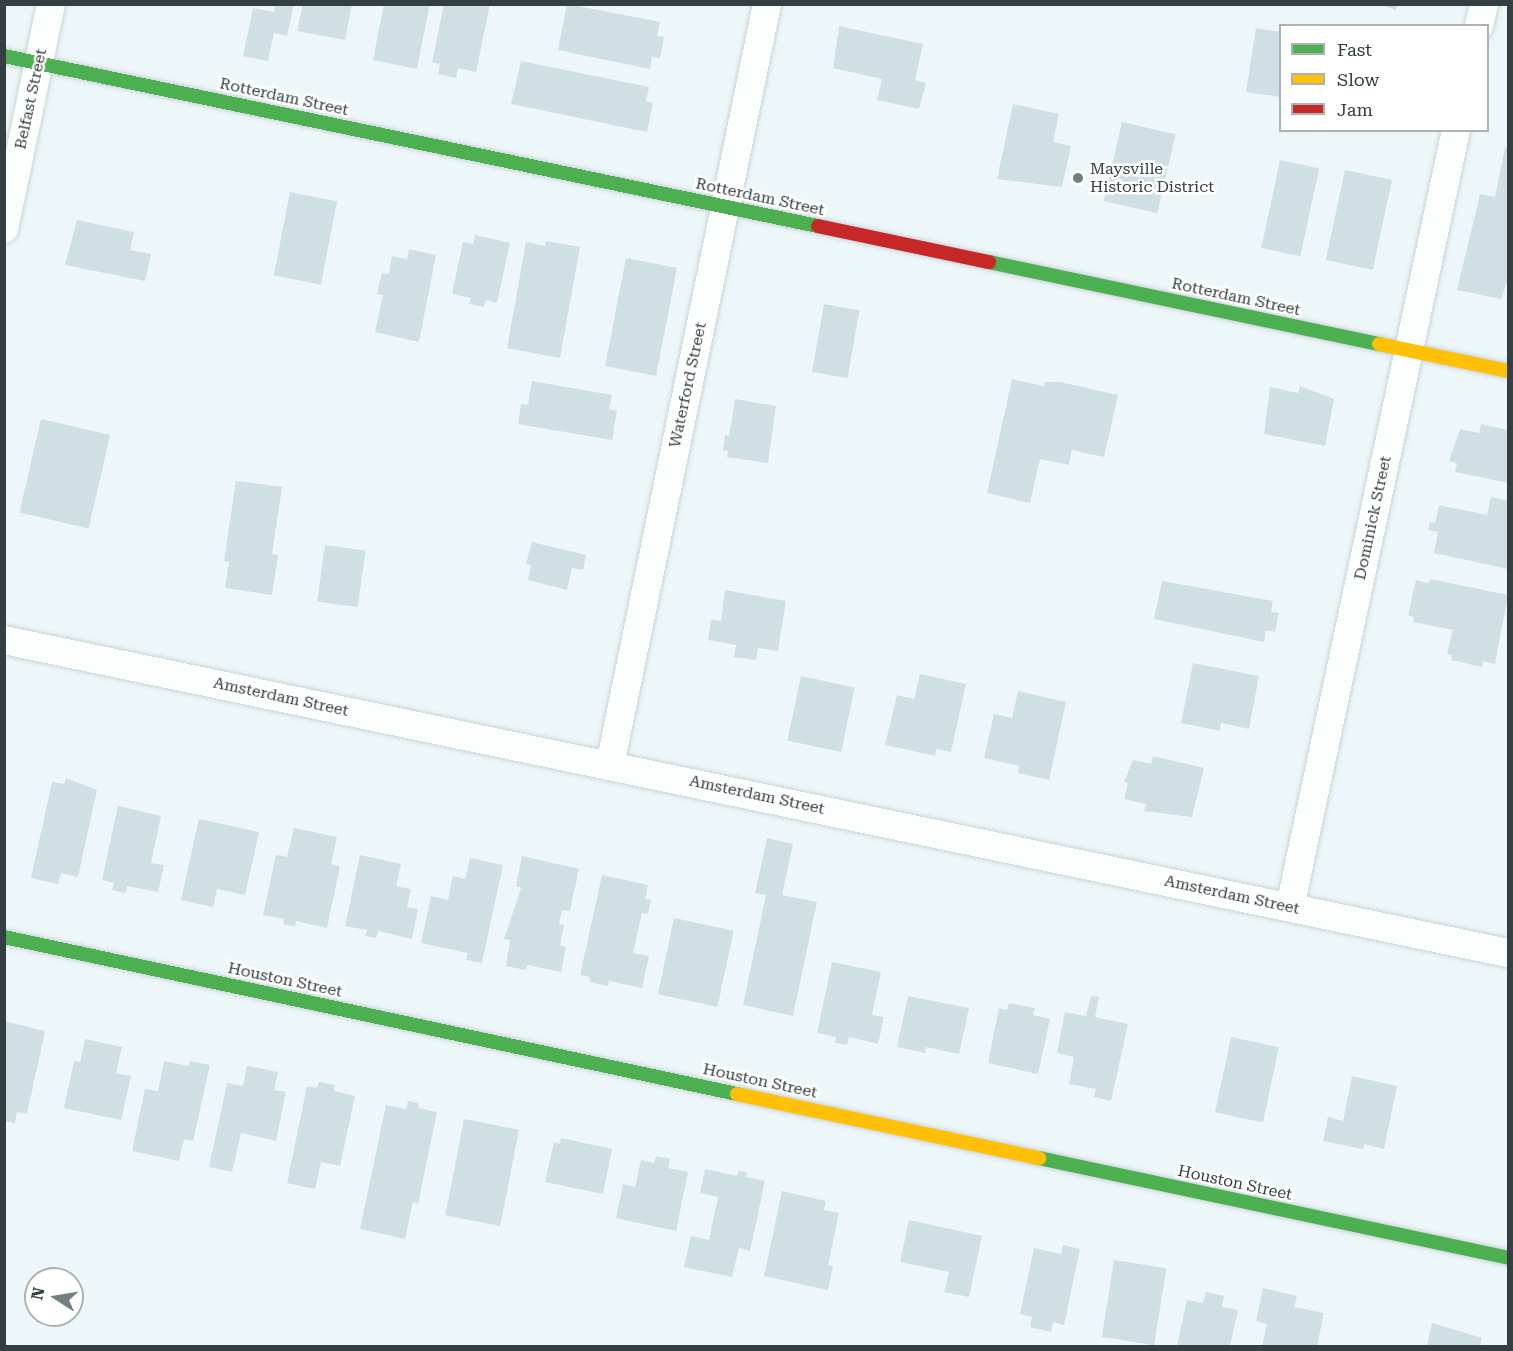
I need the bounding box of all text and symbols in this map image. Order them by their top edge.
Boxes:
legend [1279,24,1489,132]
text: Fast [1337,39,1372,60]
street label: Belfast Street [11,47,51,151]
text: Slow [1337,69,1379,90]
street label: Rotterdam Street [218,74,350,120]
text: Jam [1337,99,1373,120]
place label: Maysville Historic District [1090,159,1214,197]
marker: Maysville Historic District [1071,171,1085,185]
street label: Rotterdam Street [694,174,826,220]
street label: Rotterdam Street [1170,274,1302,320]
street label: Waterford Street [665,320,711,450]
street label: Dominick Street [1350,454,1396,582]
street label: Amsterdam Street [212,673,350,721]
street label: Amsterdam Street [688,771,826,819]
street label: Amsterdam Street [1163,871,1301,919]
street label: Houston Street [226,959,344,1001]
street label: Houston Street [701,1060,819,1102]
street label: Houston Street [1176,1162,1294,1204]
north arrow [24,1267,84,1327]
text: N [27,1286,48,1302]

